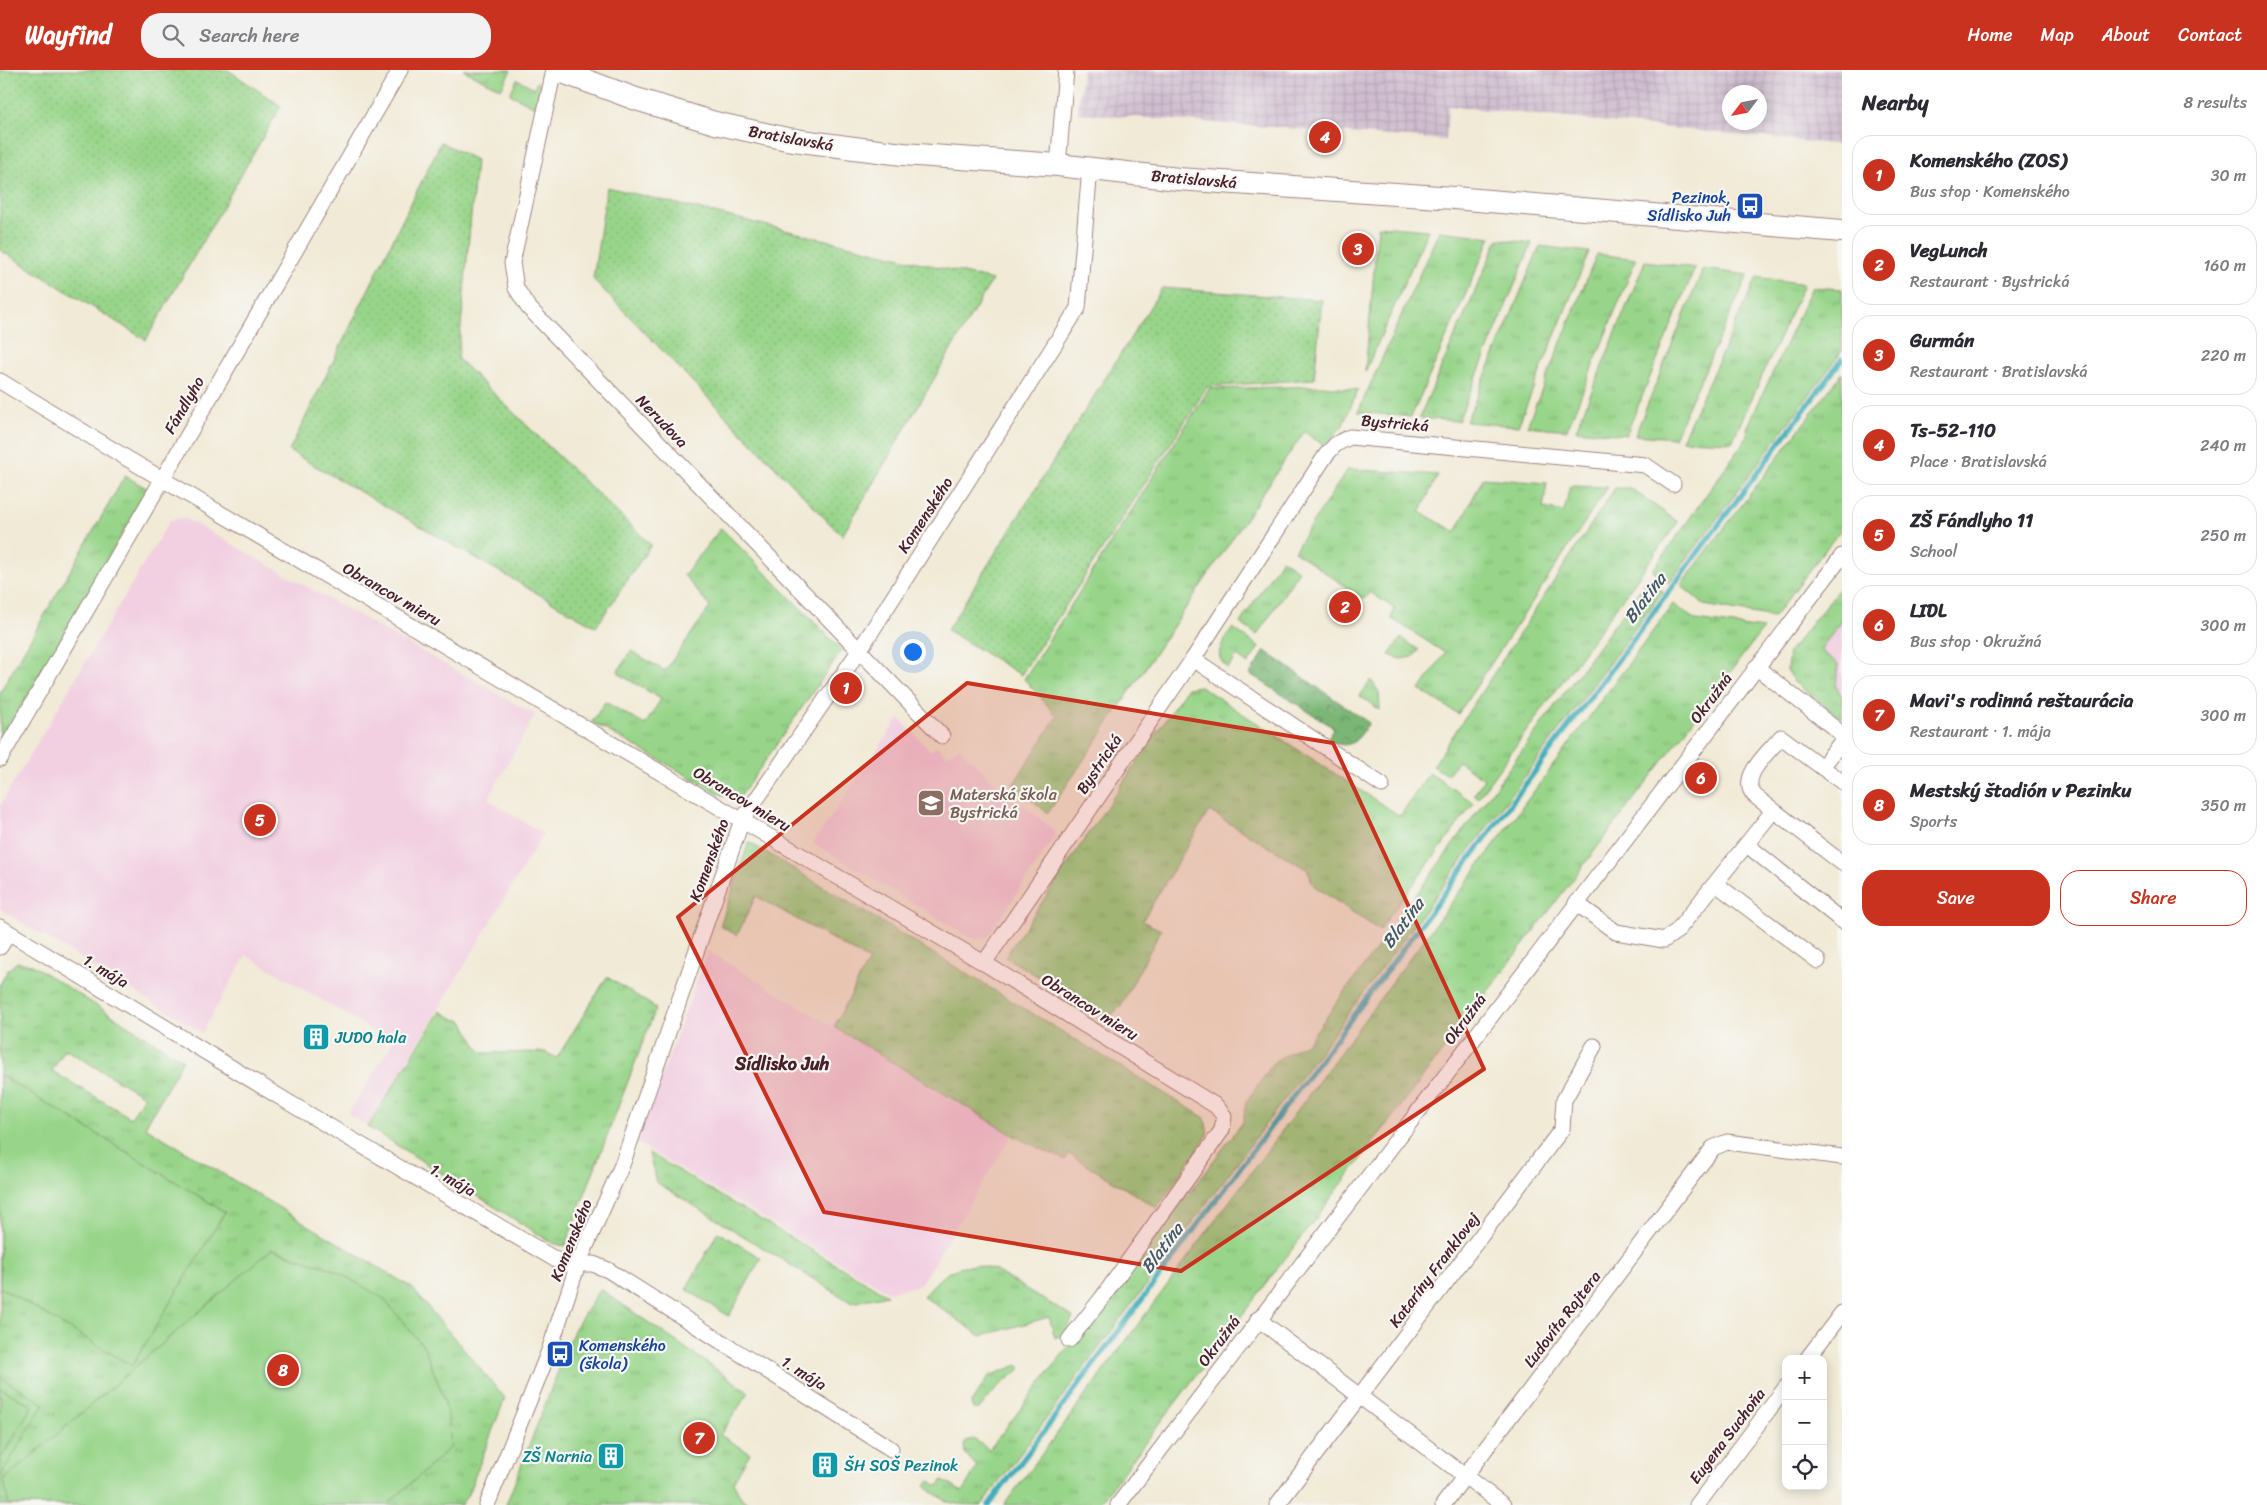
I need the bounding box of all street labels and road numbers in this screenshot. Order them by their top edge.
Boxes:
street label: Bratislavská [746,116,836,160]
street label: Bratislavská [1150,161,1238,197]
street label: Fándlyho [156,370,212,440]
street label: Nerudova [629,387,695,455]
street label: Bystrická [1360,406,1430,440]
street label: Komenského [889,471,961,559]
street label: Obrancov mieru [337,554,447,634]
street label: Okružná [1682,666,1740,730]
street label: Bystrická [1068,728,1130,800]
street label: Obrancov mieru [687,758,797,840]
street label: Komenského [681,814,737,906]
street label: 1. mája [77,946,135,996]
street label: Obrancov mieru [1036,965,1145,1049]
street label: Okružná [1436,987,1494,1051]
street label: 1. mája [424,1155,482,1205]
street label: Komenského [541,1194,601,1286]
street label: Kataríny Franklovej [1381,1205,1488,1334]
street label: Ľudovíta Rajtera [1516,1264,1608,1374]
street label: Okružná [1190,1309,1248,1373]
street label: 1. mája [775,1348,833,1398]
street label: Eugena Suchoňa [1681,1382,1773,1490]

